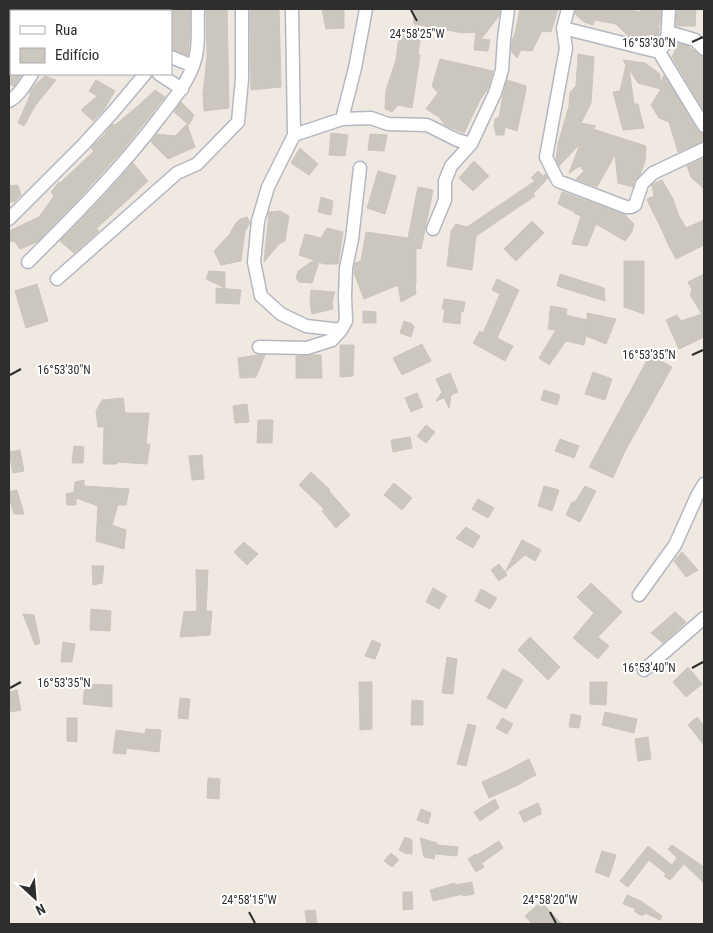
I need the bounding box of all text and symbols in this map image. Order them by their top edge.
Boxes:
legend [10,10,172,75]
text: Rua [55,21,77,39]
text: 24°58'25"W [389,27,445,41]
text: 16°53'30"N [622,36,676,50]
text: Edifício [55,46,99,64]
text: 16°53'35"N [622,348,676,362]
text: 16°53'30"N [37,363,91,377]
text: 16°53'40"N [622,661,676,675]
text: 16°53'35"N [37,676,91,690]
north arrow [10,873,60,923]
text: 24°58'15"W [221,893,277,907]
text: 24°58'20"W [522,893,578,907]
text: N [33,901,48,919]

